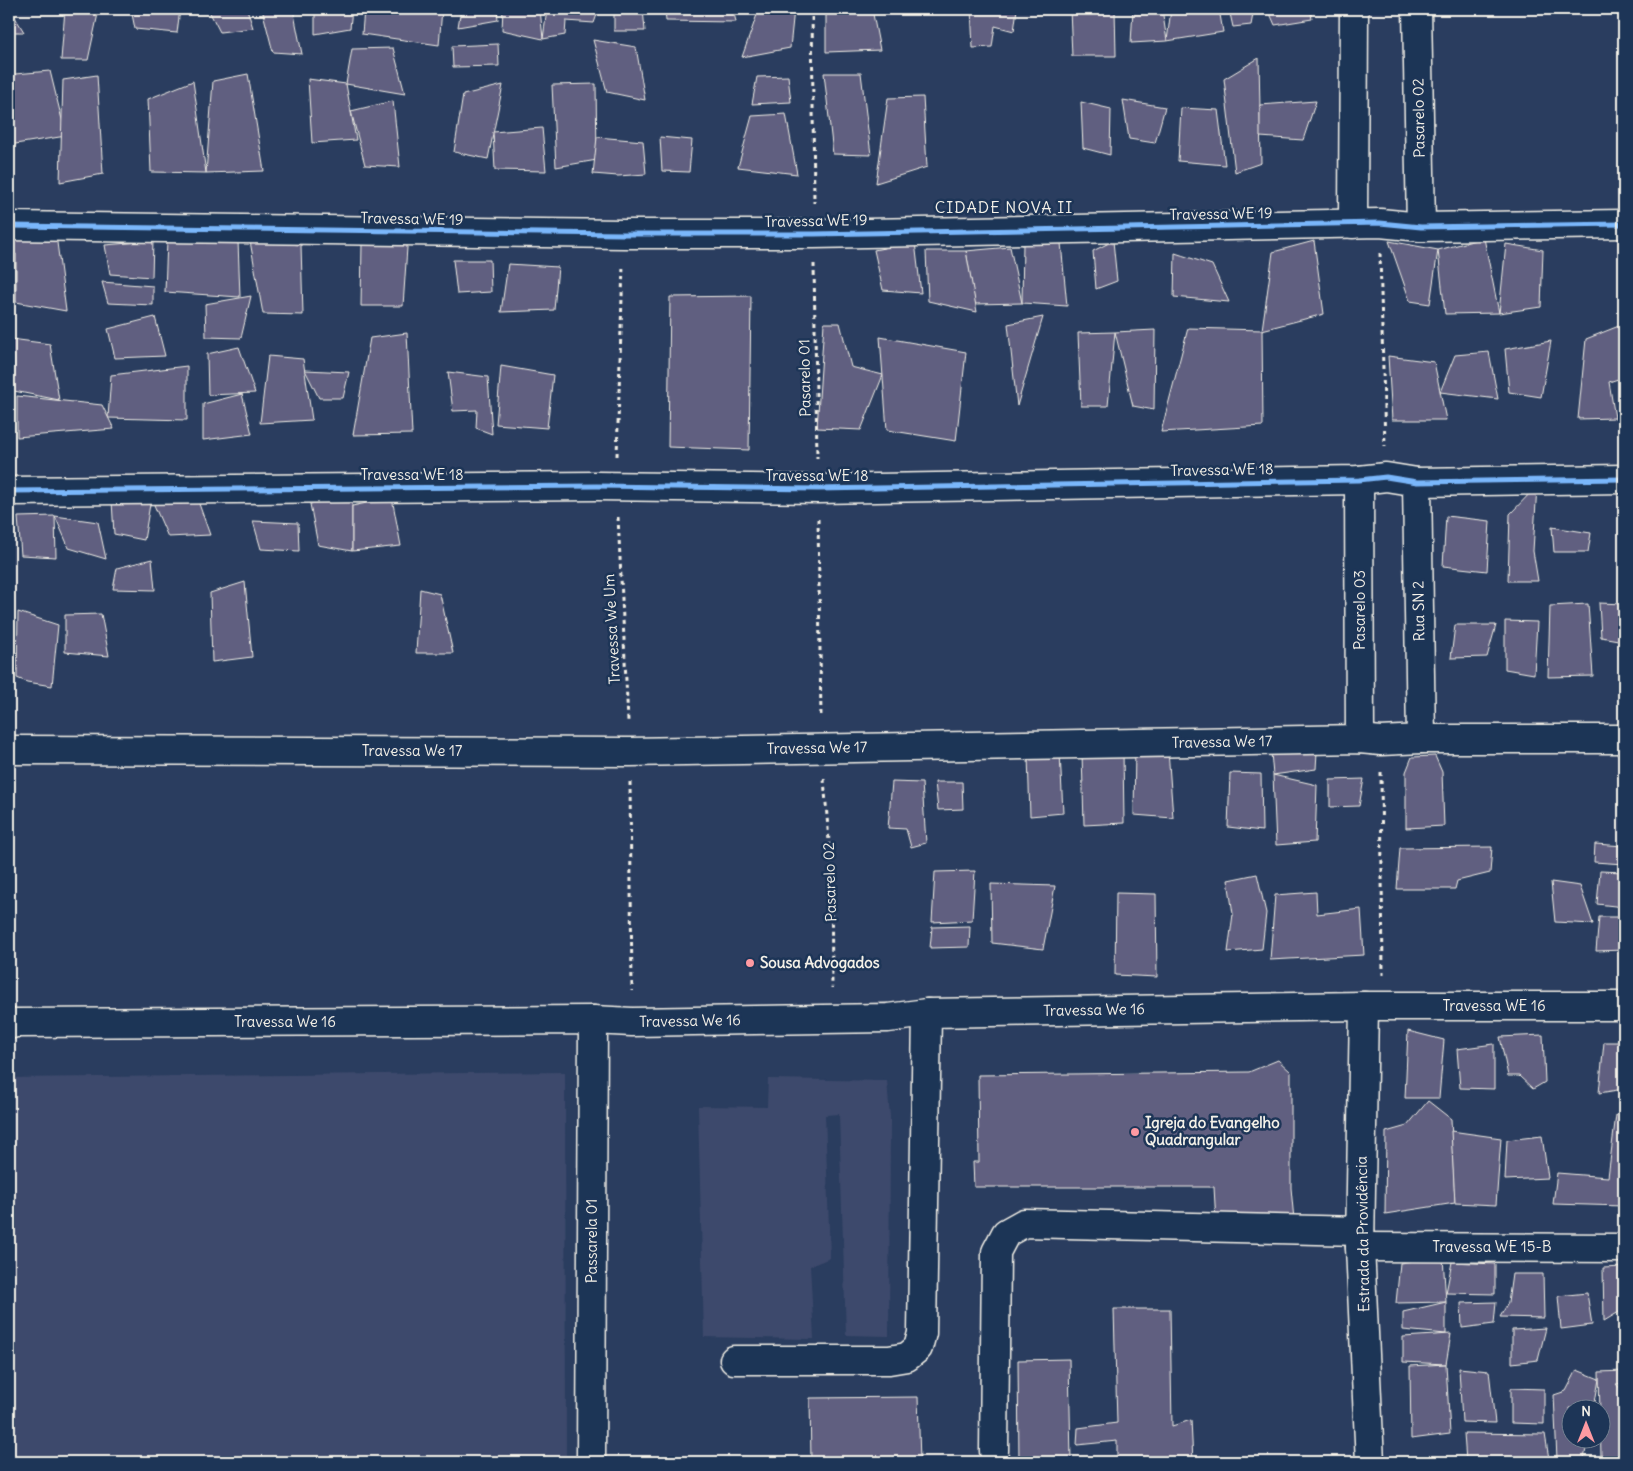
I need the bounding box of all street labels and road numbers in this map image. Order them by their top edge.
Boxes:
street label: Pasarelo 02 [1408,78,1429,158]
street label: Travessa WE 19 [1169,203,1273,224]
street label: Travessa WE 19 [360,208,464,229]
street label: Travessa WE 19 [764,210,868,231]
street label: Pasarelo 01 [794,339,815,417]
street label: Travessa WE 18 [1170,459,1274,480]
street label: Travessa WE 18 [360,465,464,484]
street label: Travessa WE 18 [765,466,869,485]
street label: Pasarelo 03 [1350,570,1369,650]
street label: Travessa We Um [599,573,624,685]
street label: Rua SN 2 [1408,580,1429,642]
street label: Travessa We 17 [1172,731,1272,752]
street label: Travessa We 17 [767,737,867,758]
street label: Travessa We 17 [362,741,462,760]
street label: Pasarelo 02 [819,842,840,922]
street label: Travessa WE 16 [1442,996,1546,1015]
street label: Travessa We 16 [1043,999,1145,1020]
street label: Travessa We 16 [639,1010,741,1031]
street label: Travessa We 16 [234,1012,336,1031]
street label: Estrada da Providência [1352,1155,1373,1312]
street label: Passarela 01 [582,1199,601,1283]
street label: Travessa WE 15-B [1432,1237,1552,1256]

